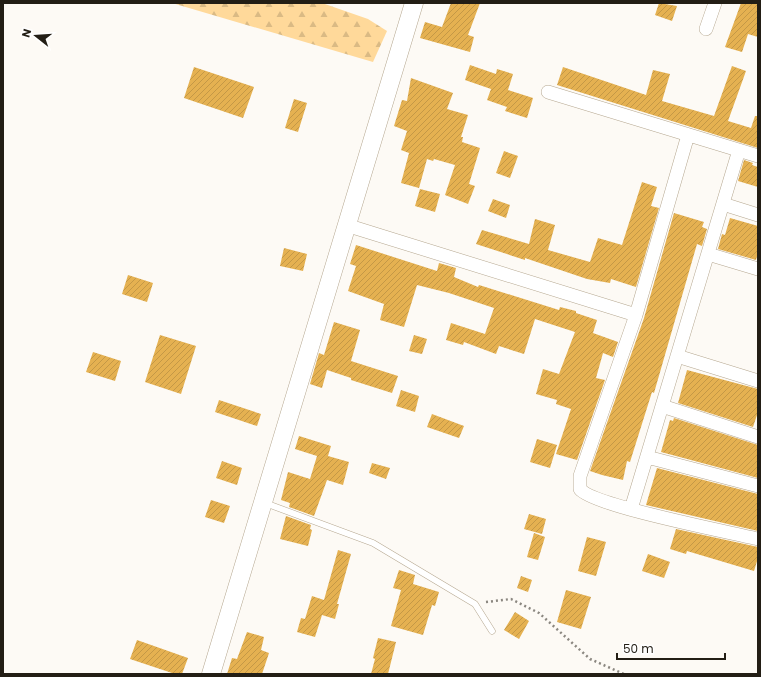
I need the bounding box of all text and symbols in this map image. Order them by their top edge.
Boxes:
north arrow [16,16,56,56]
text: N [18,27,35,39]
scale bar [617,635,725,661]
text: 50 m [623,640,654,657]

